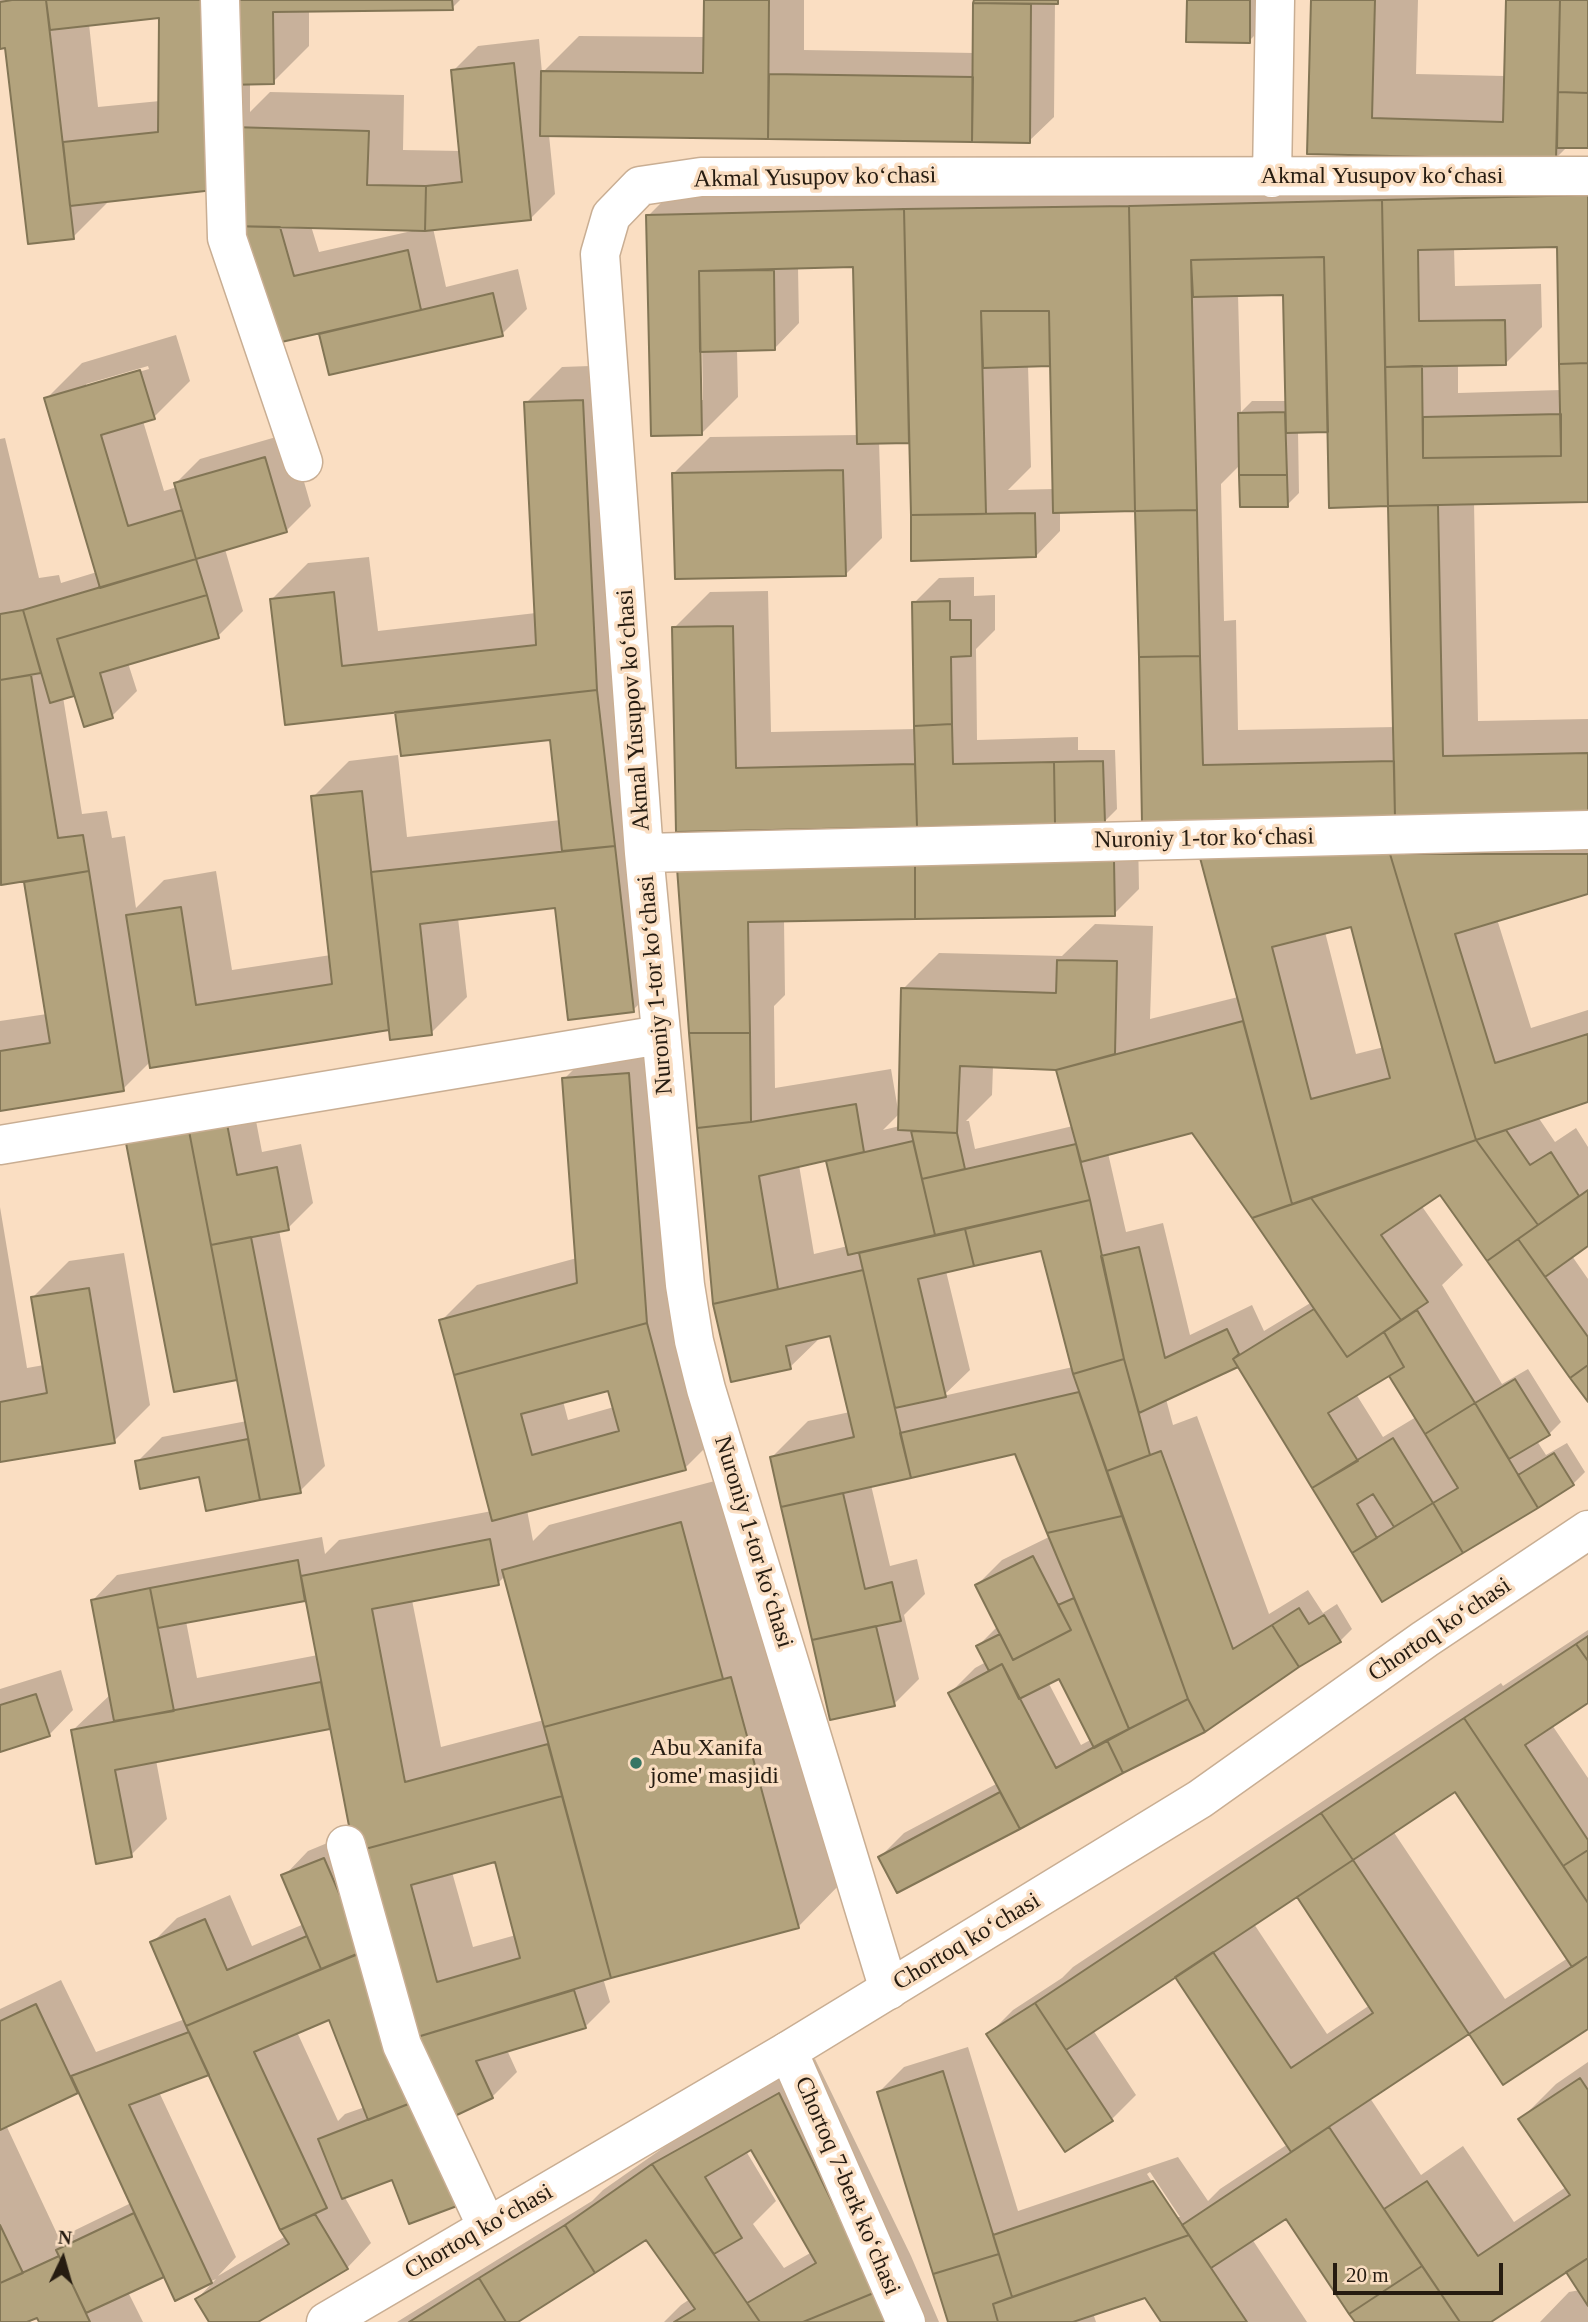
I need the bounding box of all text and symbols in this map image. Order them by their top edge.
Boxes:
street label: Akmal Yusupov koʻchasi [693,161,937,195]
street label: Akmal Yusupov koʻchasi [1261,163,1503,191]
street label: Akmal Yusupov koʻchasi [611,588,657,832]
street label: Nuroniy 1-tor koʻchasi [1094,823,1314,855]
street label: Nuroniy 1-tor koʻchasi [632,874,680,1096]
street label: Nuroniy 1-tor koʻchasi [707,1433,799,1651]
street label: Chortoq koʻchasi [1363,1572,1517,1688]
place label: Abu Xanifa jome' masjidi [650,1735,779,1791]
marker: Abu Xanifa jome' masjidi [628,1755,644,1771]
street label: Chortoq koʻchasi [888,1887,1046,1997]
street label: Chortoq 7-berk koʻchasi [788,2072,906,2300]
street label: Chortoq koʻchasi [400,2178,558,2286]
north arrow [28,2224,98,2294]
text: N [57,2227,73,2249]
scale bar [1336,2248,1506,2292]
text: 20 m [1346,2263,1389,2287]

